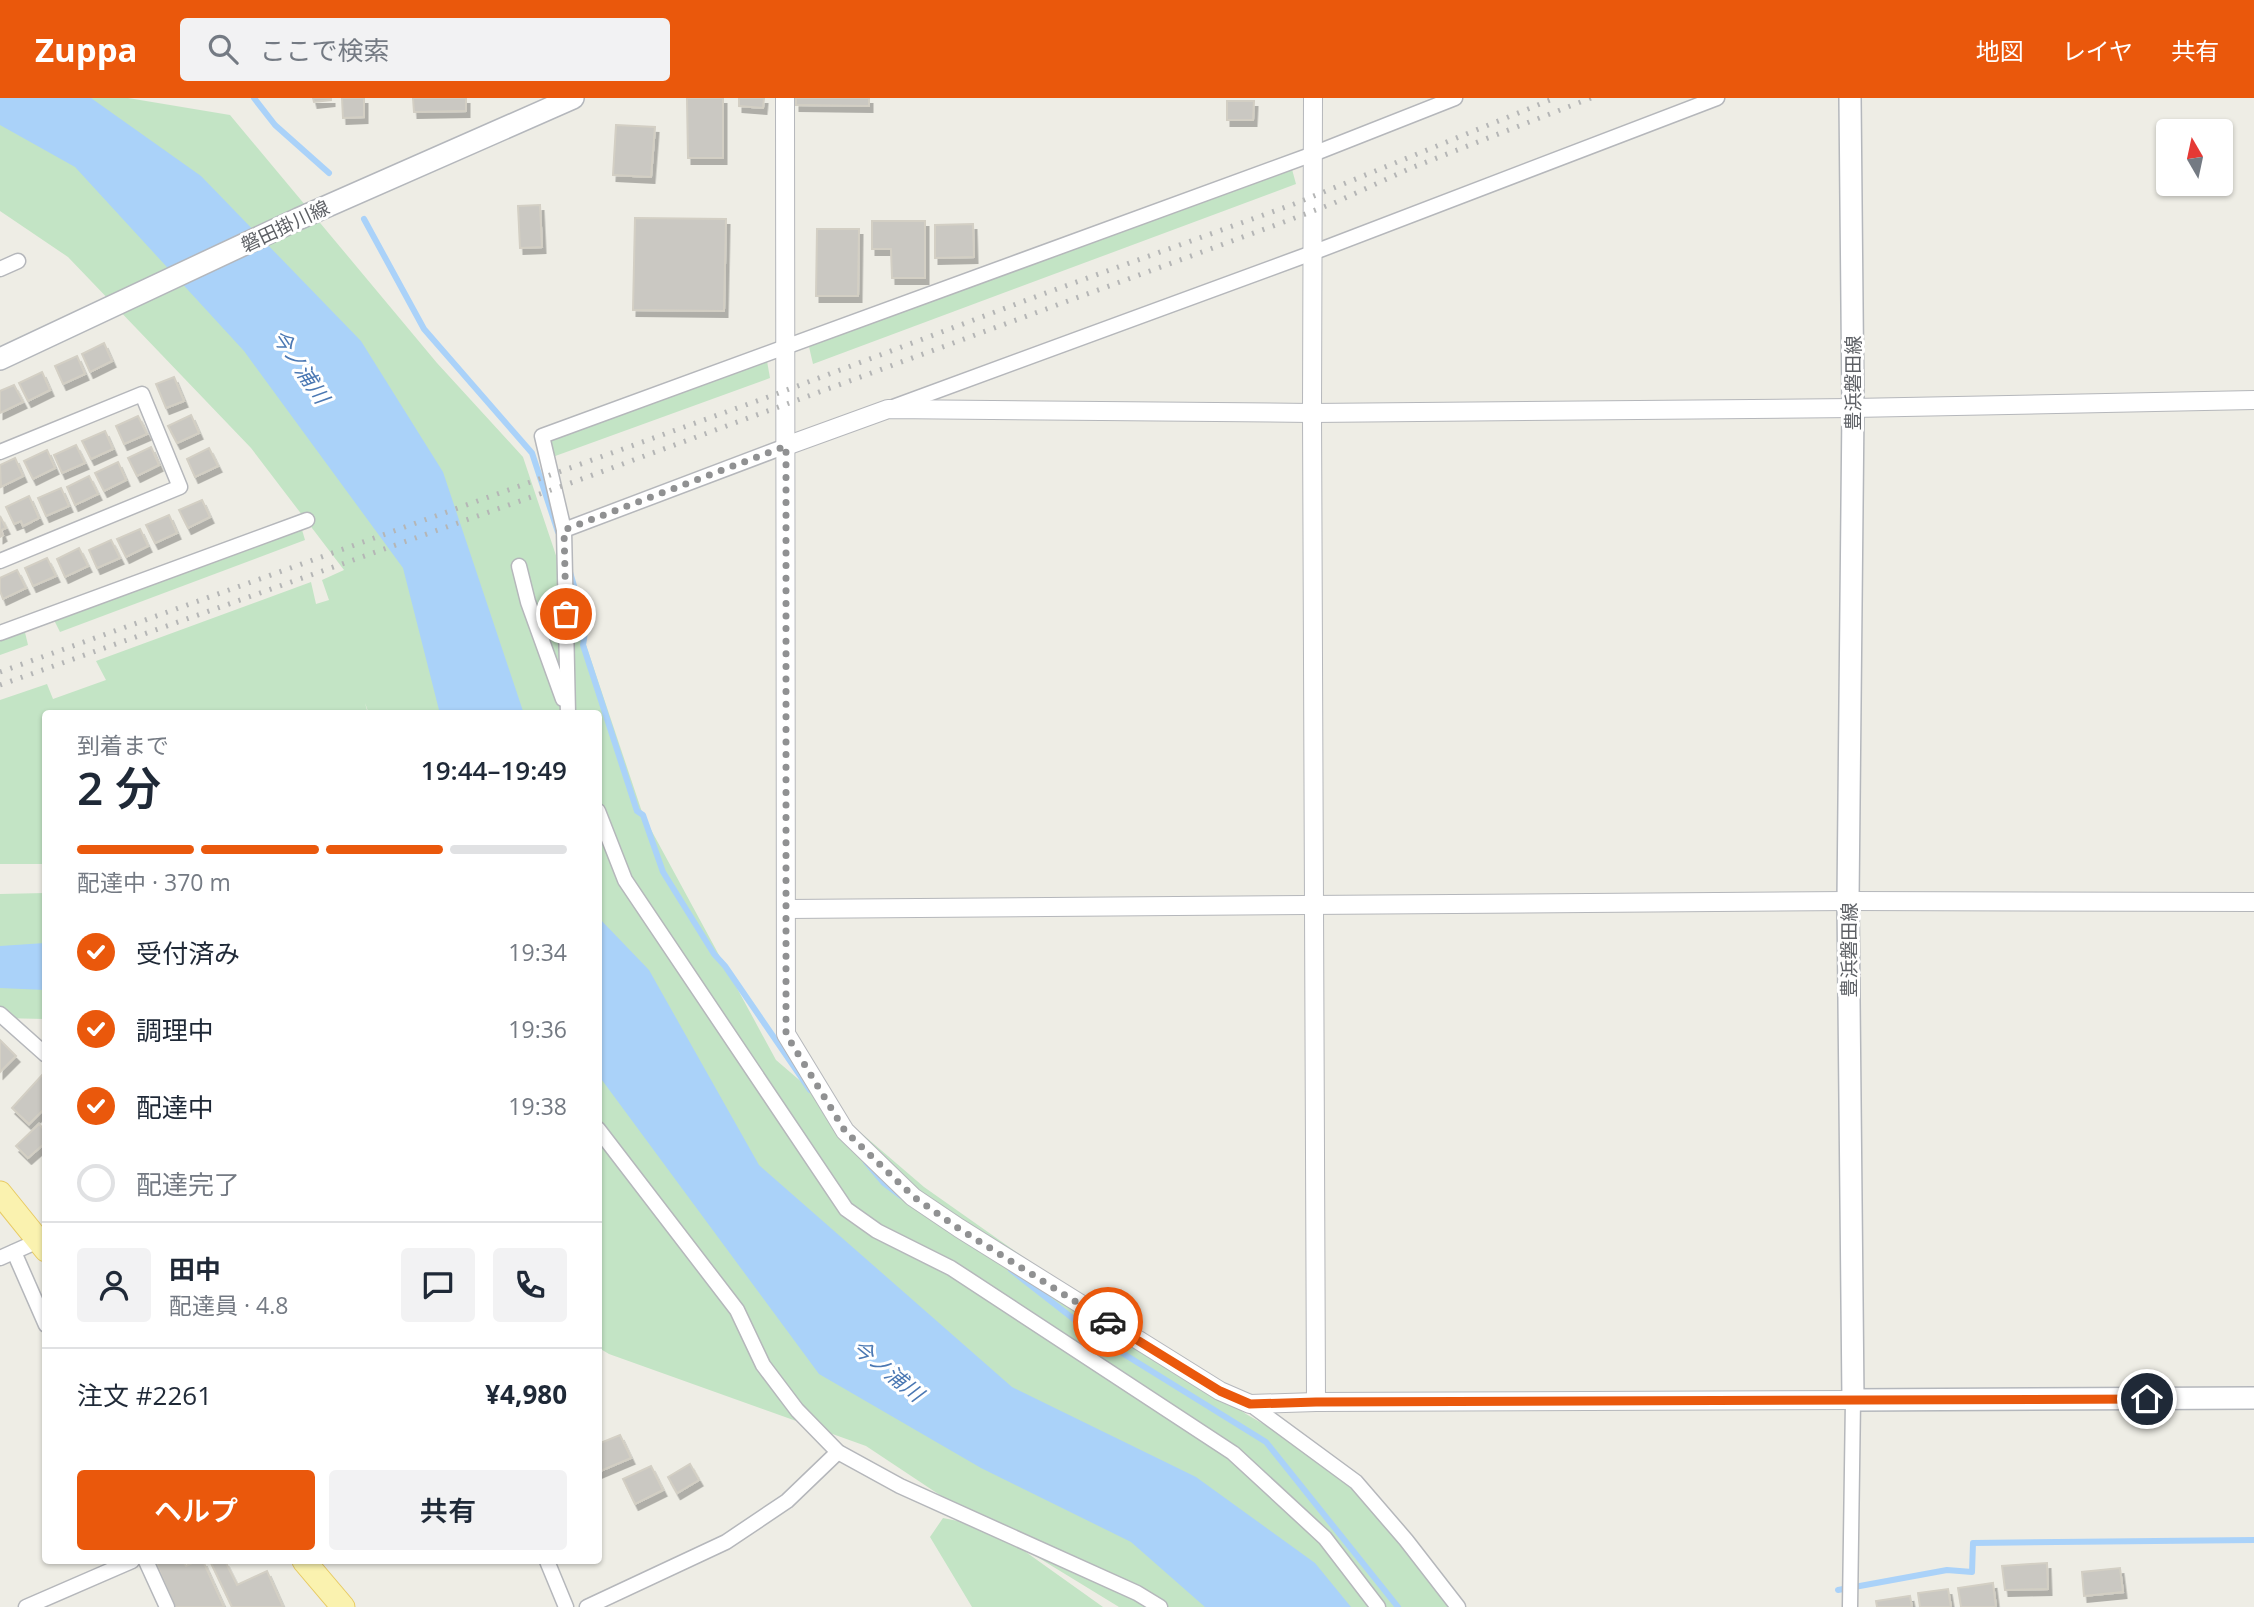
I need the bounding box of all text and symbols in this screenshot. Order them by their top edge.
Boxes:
search box [180,18,670,81]
text: Zuppa [35,27,138,72]
icon: search [204,30,242,68]
text: ここで検索 [260,32,390,68]
text: 地図 [1976,34,2024,67]
text: レイヤ [2062,34,2133,67]
text: 共有 [2171,34,2219,67]
north arrow [2156,119,2233,196]
map controls [2156,119,2233,196]
street label: 磐田掛川線 [236,194,334,258]
water label: 今ノ浦川 [266,323,337,410]
street label: 豊浜磐田線 [1840,335,1866,431]
pin [536,584,596,644]
icon: bag [547,595,585,633]
text: 到着まで [77,729,169,761]
text: 19:44–19:49 [421,752,567,788]
text: 2 分 [77,756,161,818]
text: 配達中 · 370 m [77,866,231,898]
street label: 豊浜磐田線 [1836,902,1862,998]
icon: check [77,933,115,971]
text: 受付済み [136,935,240,971]
text: 19:34 [508,936,567,968]
icon: check [77,1010,115,1048]
text: 調理中 [136,1012,214,1048]
text: 19:36 [508,1013,567,1045]
icon: check [77,1087,115,1125]
text: 配達中 [136,1089,214,1125]
text: 19:38 [508,1090,567,1122]
text: 配達完了 [136,1166,240,1202]
button: person [77,1248,151,1322]
button: chat [401,1248,475,1322]
button: phone [493,1248,567,1322]
text: 田中 [169,1251,221,1287]
courier [1073,1287,1143,1357]
text: 配達員 · 4.8 [169,1289,288,1321]
icon: car [1089,1303,1127,1341]
water label: 今ノ浦川 [847,1333,931,1409]
pin [2117,1369,2177,1429]
text: ¥4,980 [485,1376,567,1412]
text: 注文 #2261 [77,1377,212,1413]
icon: home [2128,1380,2166,1418]
button: ヘルプ [77,1470,315,1550]
button: 共有 [329,1470,567,1550]

